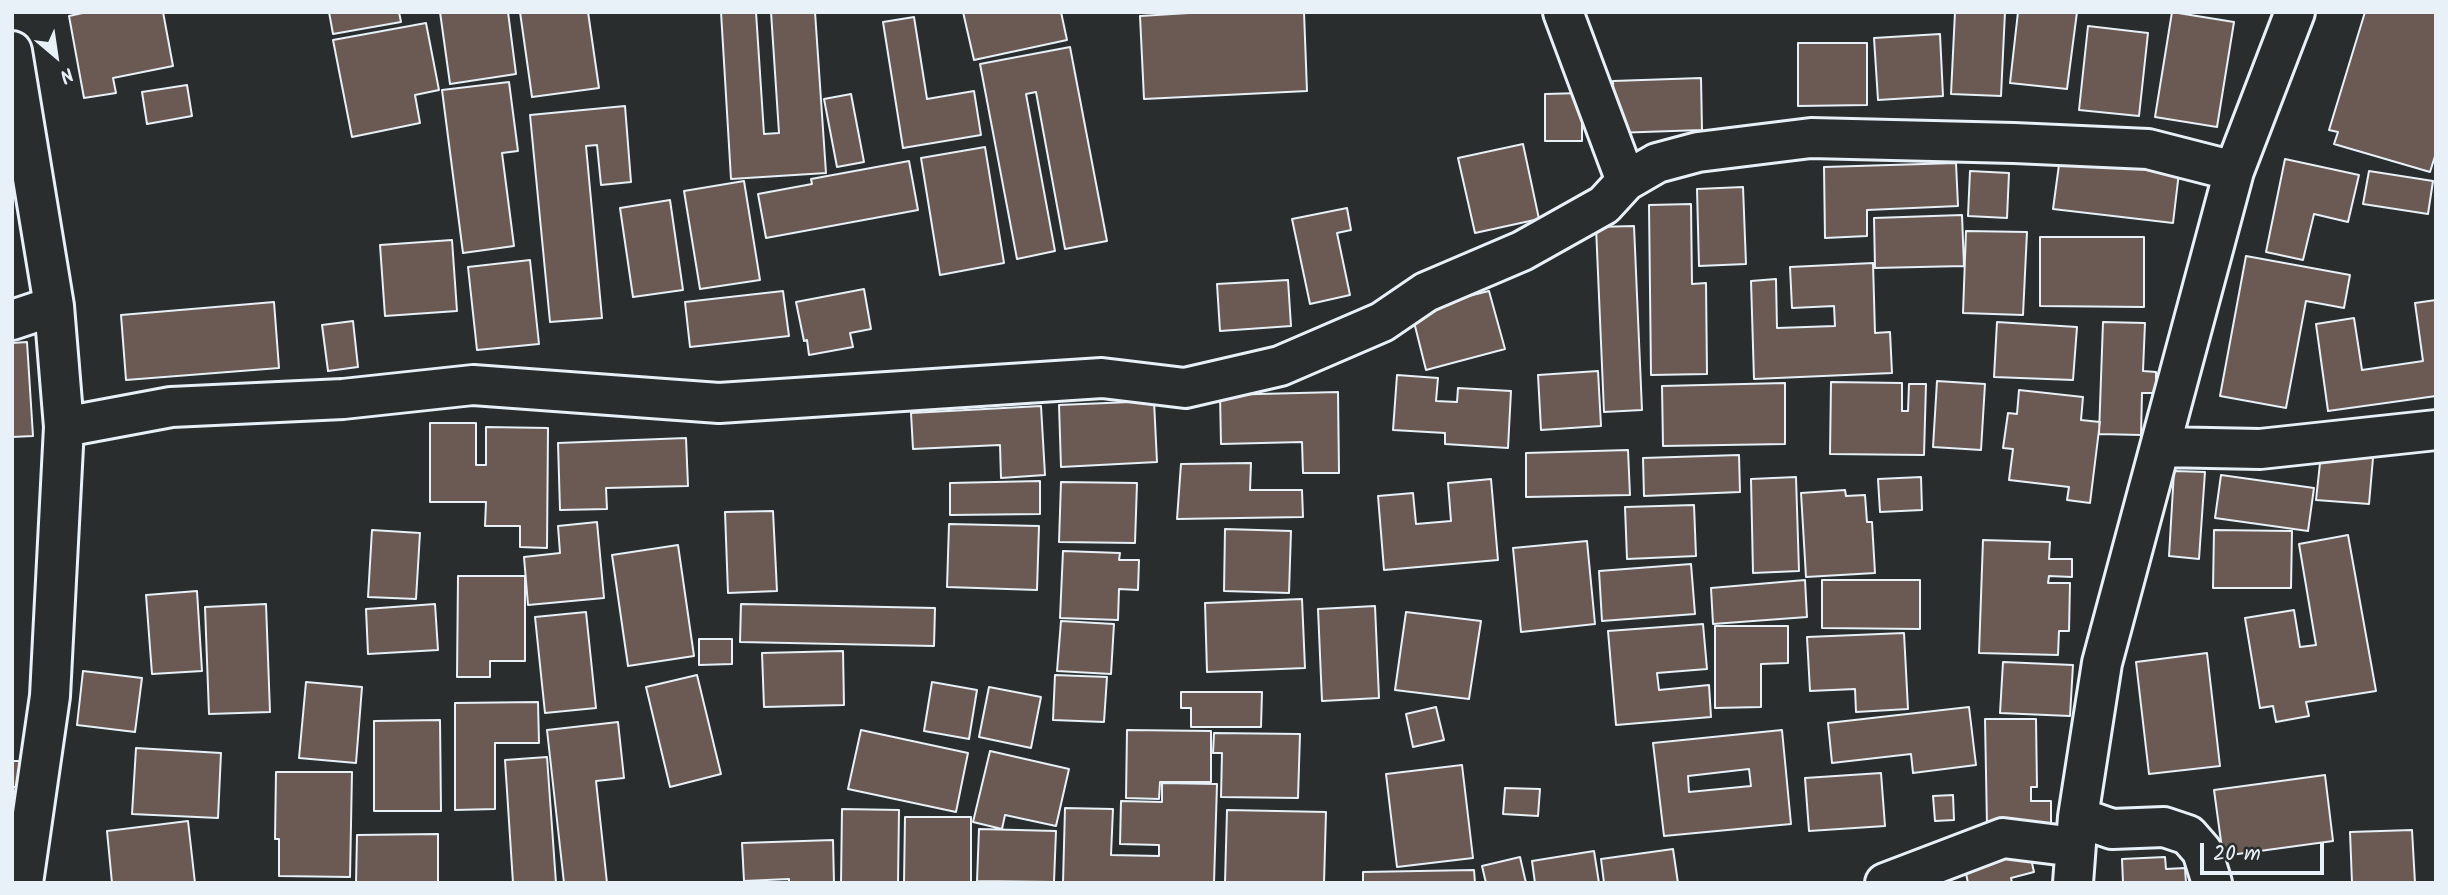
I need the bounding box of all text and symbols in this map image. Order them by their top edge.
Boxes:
north arrow [21,21,91,91]
text: N [54,58,79,90]
scale bar [2203,828,2327,872]
text: 20 m [2213,838,2261,871]

